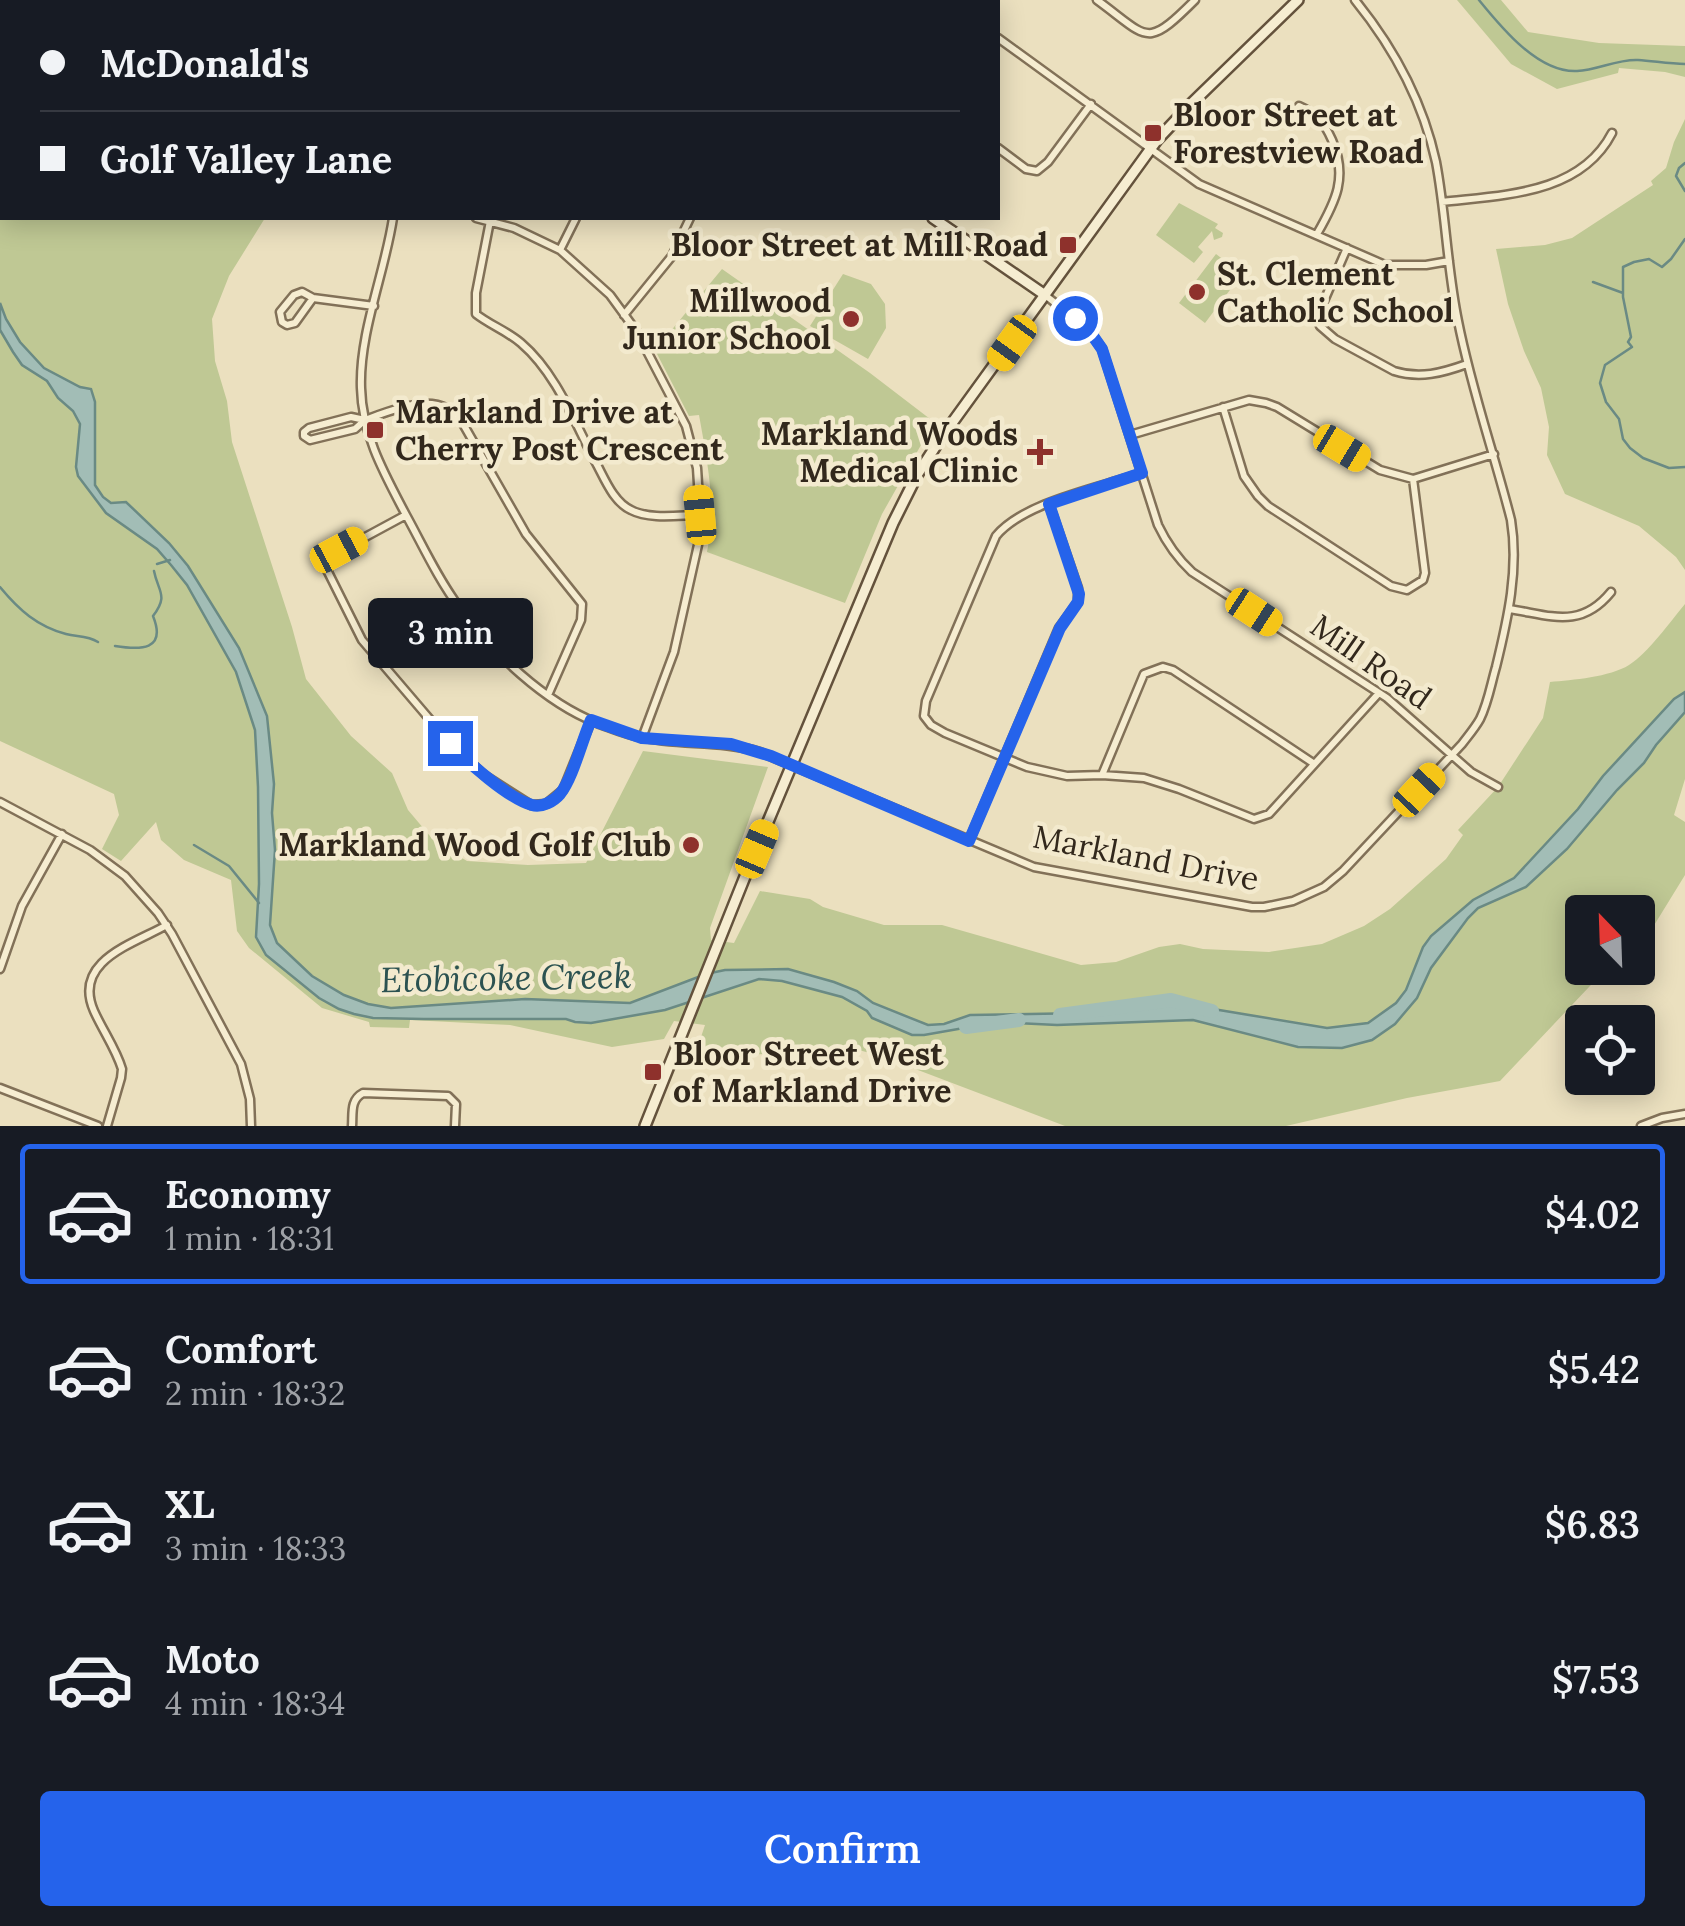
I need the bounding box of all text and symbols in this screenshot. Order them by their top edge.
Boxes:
text: McDonald's [100,39,309,87]
place label: Bloor Street at Forestview Road [1173,94,1424,172]
marker: Bloor Street at Forestview Road [1142,122,1164,144]
text: Golf Valley Lane [100,135,392,183]
place label: Bloor Street at Mill Road [670,224,1048,265]
marker: Bloor Street at Mill Road [1057,234,1079,256]
place label: St. Clement Catholic School [1217,253,1454,331]
place label: Millwood Junior School [623,280,831,358]
marker: St. Clement Catholic School [1186,281,1208,303]
route start [1053,296,1098,341]
marker: Millwood Junior School [840,308,862,330]
car [982,310,1042,376]
place label: Markland Drive at Cherry Post Crescent [395,391,724,469]
place label: Markland Woods Medical Clinic [760,413,1018,491]
marker: Markland Drive at Cherry Post Crescent [364,419,386,441]
car [1309,420,1375,476]
marker: Markland Woods Medical Clinic [1027,439,1053,465]
car [682,484,718,546]
car [305,523,373,577]
car [1221,583,1287,641]
callout: 3 min [368,598,532,668]
street label: Mill Road [1303,605,1440,718]
text: 3 min [408,612,493,653]
route end [428,721,473,766]
car [1388,758,1450,822]
car [731,816,783,882]
street label: Markland Drive [1030,816,1262,899]
place label: Markland Wood Golf Club [278,824,671,865]
marker: Markland Wood Golf Club [680,834,702,856]
north arrow [1565,895,1655,985]
map controls [1565,895,1655,1095]
water label: Etobicoke Creek [380,953,632,1002]
button: locate [1565,1005,1655,1095]
place label: Bloor Street West of Markland Drive [673,1033,951,1111]
marker: Bloor Street West of Markland Drive [642,1061,664,1083]
icon: car [45,1169,135,1259]
text: Economy [165,1170,331,1218]
text: $4.02 [1545,1190,1640,1238]
text: 1 min · 18:31 [165,1218,334,1259]
icon: car [45,1324,135,1414]
text: Comfort [165,1325,317,1373]
text: $5.42 [1548,1345,1640,1393]
text: 2 min · 18:32 [165,1373,345,1414]
icon: car [45,1479,135,1569]
text: XL [165,1480,215,1528]
text: $6.83 [1545,1500,1640,1548]
text: 3 min · 18:33 [165,1528,346,1569]
icon: car [45,1634,135,1724]
text: Moto [165,1635,260,1683]
text: $7.53 [1552,1655,1640,1703]
text: 4 min · 18:34 [165,1683,345,1724]
button: Confirm [40,1791,1645,1906]

